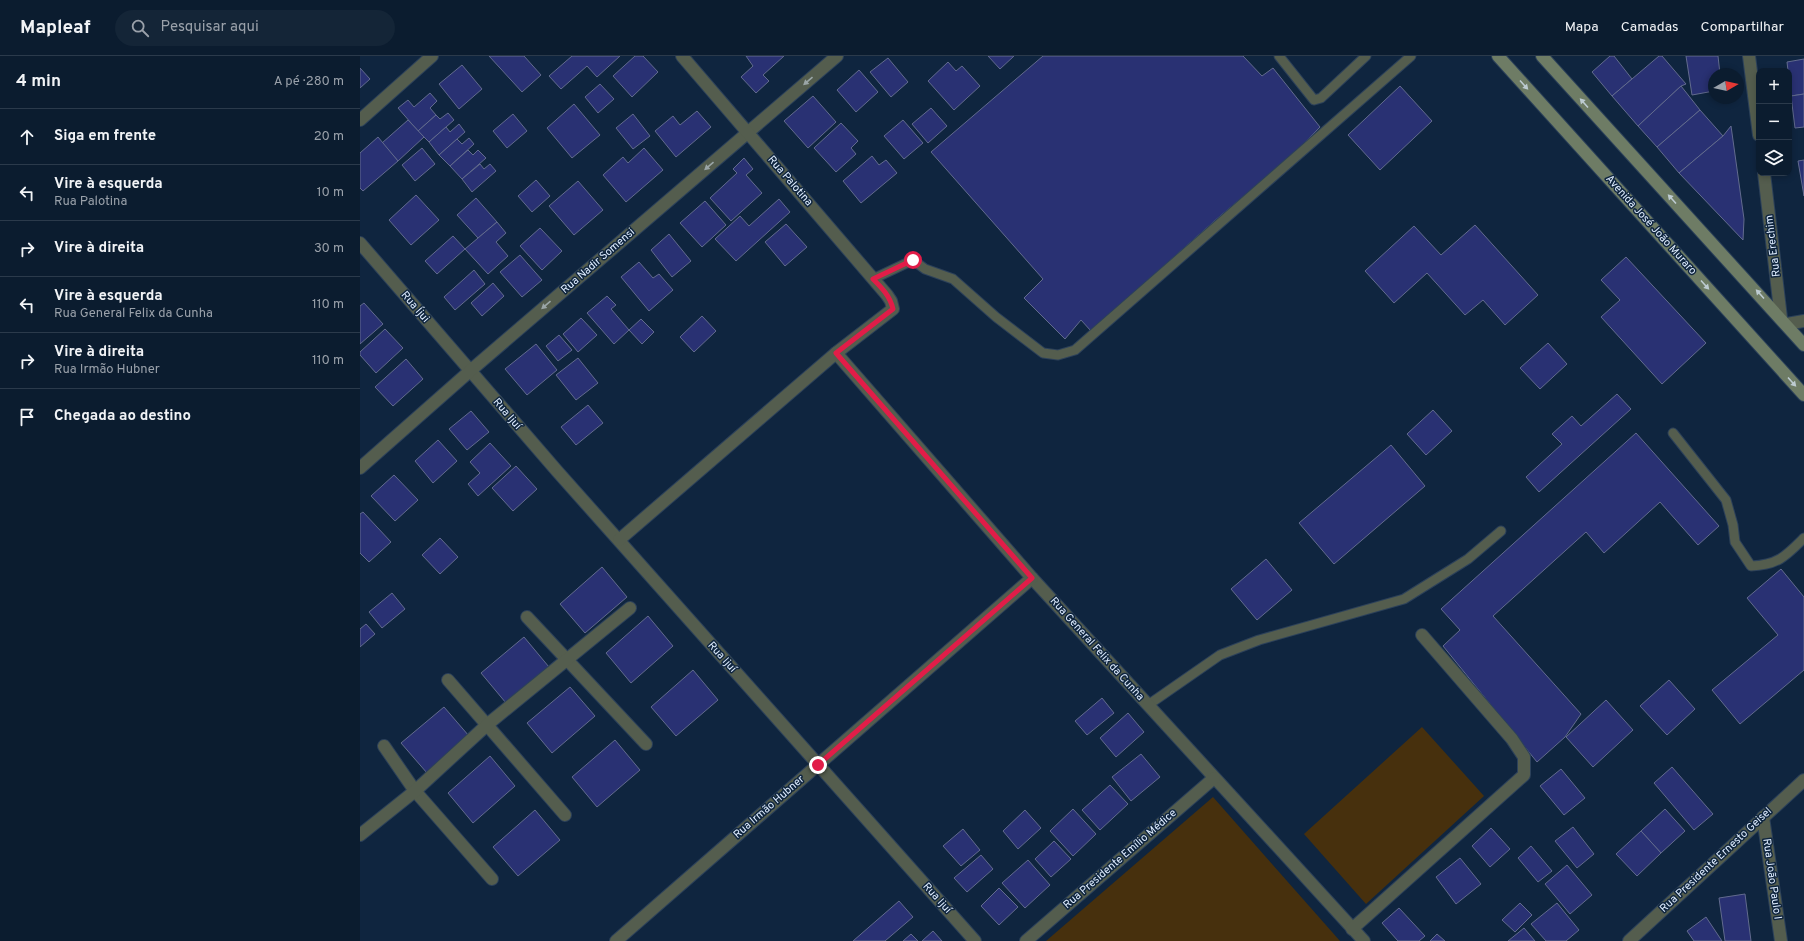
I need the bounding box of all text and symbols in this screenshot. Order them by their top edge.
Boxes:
search box [115,10,395,46]
text: Mapleaf [20,16,91,40]
icon: search [129,17,151,39]
text: Pesquisar aqui [161,18,259,37]
text: Mapa [1565,19,1599,36]
text: Camadas [1621,19,1679,36]
text: Compartilhar [1701,19,1784,36]
north arrow [1708,68,1744,104]
map controls [1756,68,1792,176]
button: + [1756,68,1792,104]
text: 4 min [16,71,61,93]
text: A pé · 280 m [274,74,344,90]
one-way arrow [802,77,813,86]
one-way arrow [1519,80,1528,90]
one-way arrow [1580,98,1589,107]
button: − [1756,104,1792,140]
icon: ahead [16,126,38,148]
text: Siga em frente [54,127,156,146]
text: 20 m [314,129,344,145]
button: layers [1756,140,1792,176]
street label: Rua Palotina [764,153,816,209]
one-way arrow [704,162,714,171]
street label: Avenida José João Muraro [1602,172,1700,278]
text: Vire à esquerda [54,175,163,194]
icon: left [16,182,38,204]
text: 10 m [317,185,344,201]
text: Rua Palotina [54,194,127,210]
one-way arrow [1668,194,1677,203]
street label: Rua Erechim [1762,214,1784,278]
street label: Rua Nadir Somensi [558,225,638,297]
icon: right [16,238,38,260]
text: Vire à direita [54,239,144,258]
text: 30 m [314,241,344,257]
route start [904,251,922,269]
one-way arrow [1700,280,1710,290]
text: Vire à esquerda [54,287,163,306]
street label: Rua Íjui [398,288,433,325]
one-way arrow [1755,289,1764,300]
icon: left [16,294,38,316]
text: 110 m [312,297,344,313]
one-way arrow [541,301,552,310]
text: Rua General Felix da Cunha [54,306,213,322]
text: Vire à direita [54,343,144,362]
icon: right [16,350,38,372]
text: 110 m [312,353,344,369]
text: Rua Irmão Hubner [54,362,160,378]
one-way arrow [1787,377,1796,386]
street label: Rua Ijuí [490,396,525,433]
icon: arrive [16,406,38,428]
text: Chegada ao destino [54,407,191,426]
street label: Rua General Felix da Cunha [1047,594,1147,704]
street label: Rua Ijuí [705,639,740,676]
route end [809,756,827,774]
street label: Rua Irmão Hubner [731,772,808,842]
street label: Rua Presidente Ernesto Geisel [1657,804,1775,916]
street label: Rua Presidente Emílio Médice [1060,806,1180,912]
street label: Rua João Paulo I [1759,837,1785,921]
street label: Rua Ijuí [920,880,955,917]

